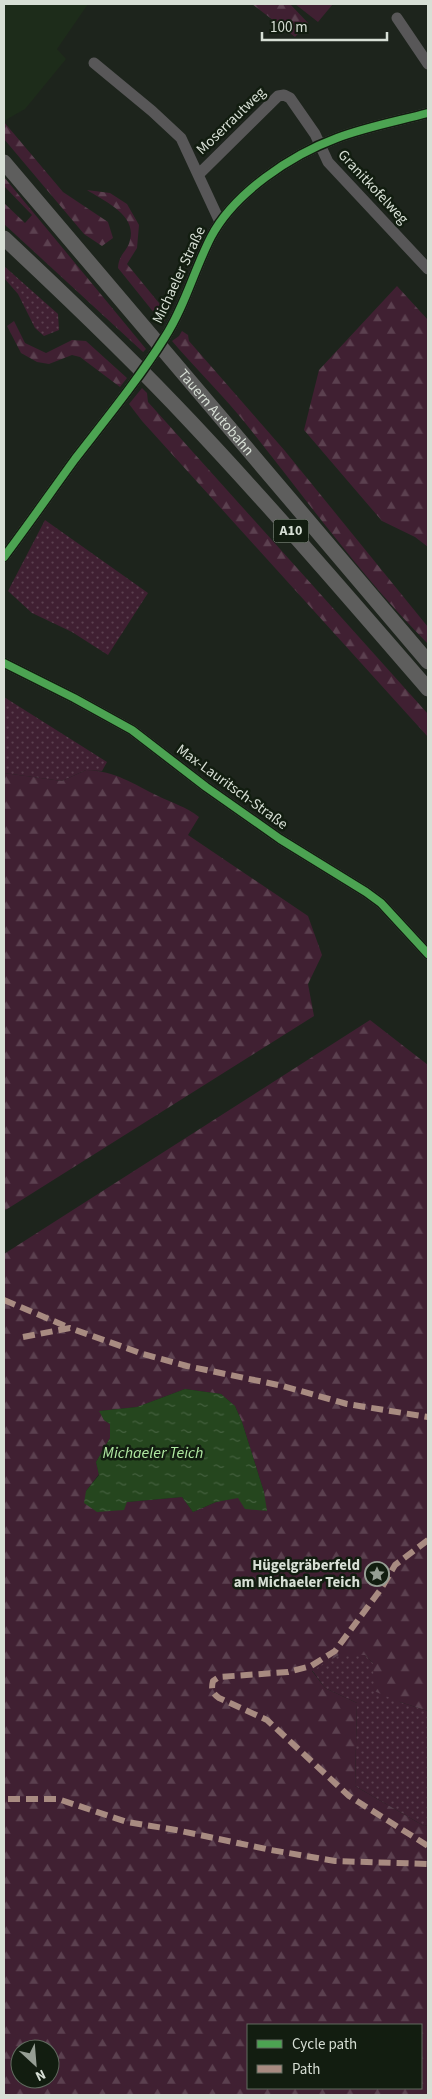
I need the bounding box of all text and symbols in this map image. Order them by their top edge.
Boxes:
scale bar [262,10,387,42]
text: 100 m [270,17,308,38]
street label: Moserrautweg [192,82,271,160]
street label: Granitkofelweg [333,145,413,229]
street label: Michaeler Straße [147,223,211,327]
street label: Tauern Autobahn [173,364,259,460]
road number: A10 [274,520,308,542]
street label: Max-Lauritsch-Straße [172,739,292,835]
water label: Michaeler Teich [103,1442,203,1464]
place label: Hügelgräberfeld am Michaeler Teich [234,1555,360,1593]
place icon: Hügelgräberfeld am Michaeler Teich [364,1561,390,1587]
legend [247,2024,422,2089]
text: Cycle path [292,2034,357,2055]
north arrow [10,2039,60,2089]
text: Path [292,2059,320,2080]
text: N [32,2064,49,2086]

